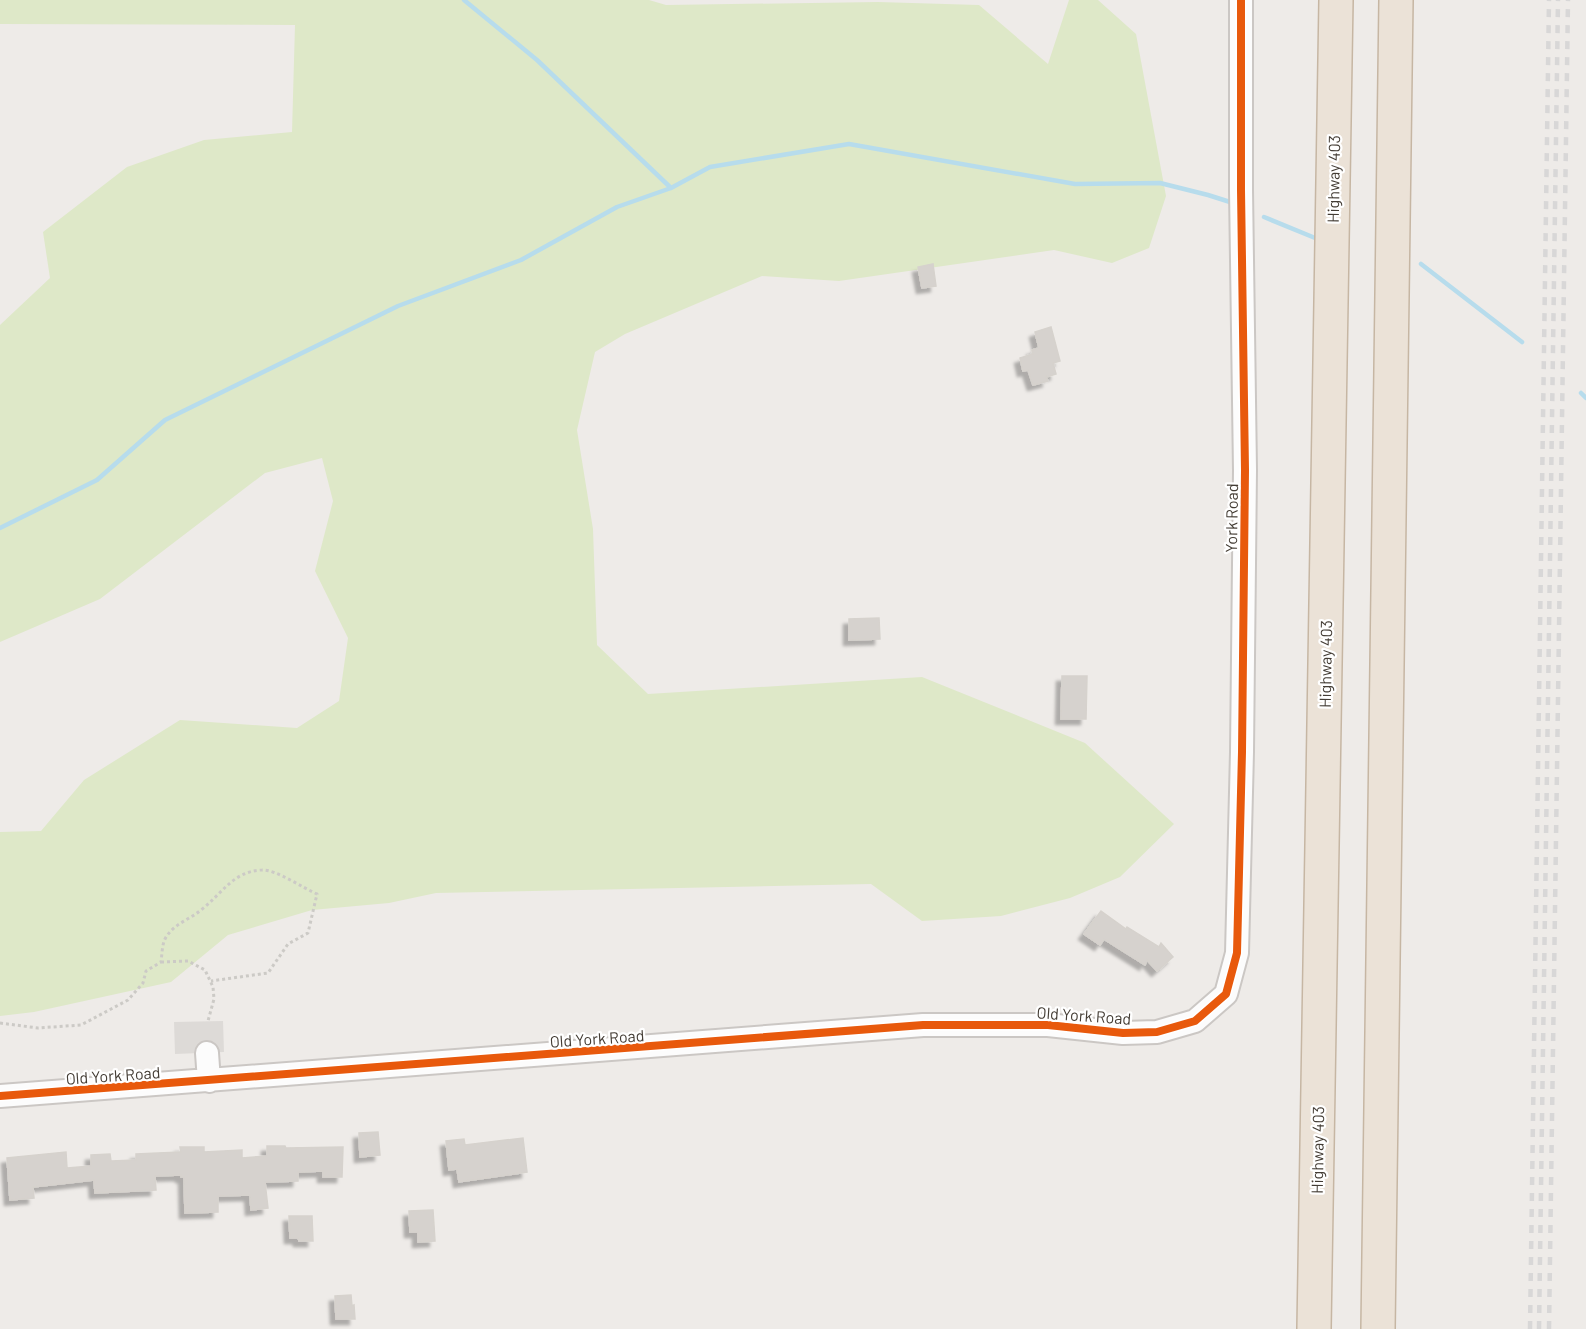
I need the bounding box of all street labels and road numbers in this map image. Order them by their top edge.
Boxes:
street label: Highway 403 [1323,135,1343,223]
street label: York Road [1221,483,1241,553]
street label: Highway 403 [1315,620,1335,708]
street label: Old York Road [1036,1002,1132,1028]
street label: Old York Road [549,1025,645,1051]
street label: Old York Road [65,1062,161,1088]
street label: Highway 403 [1307,1106,1327,1194]

